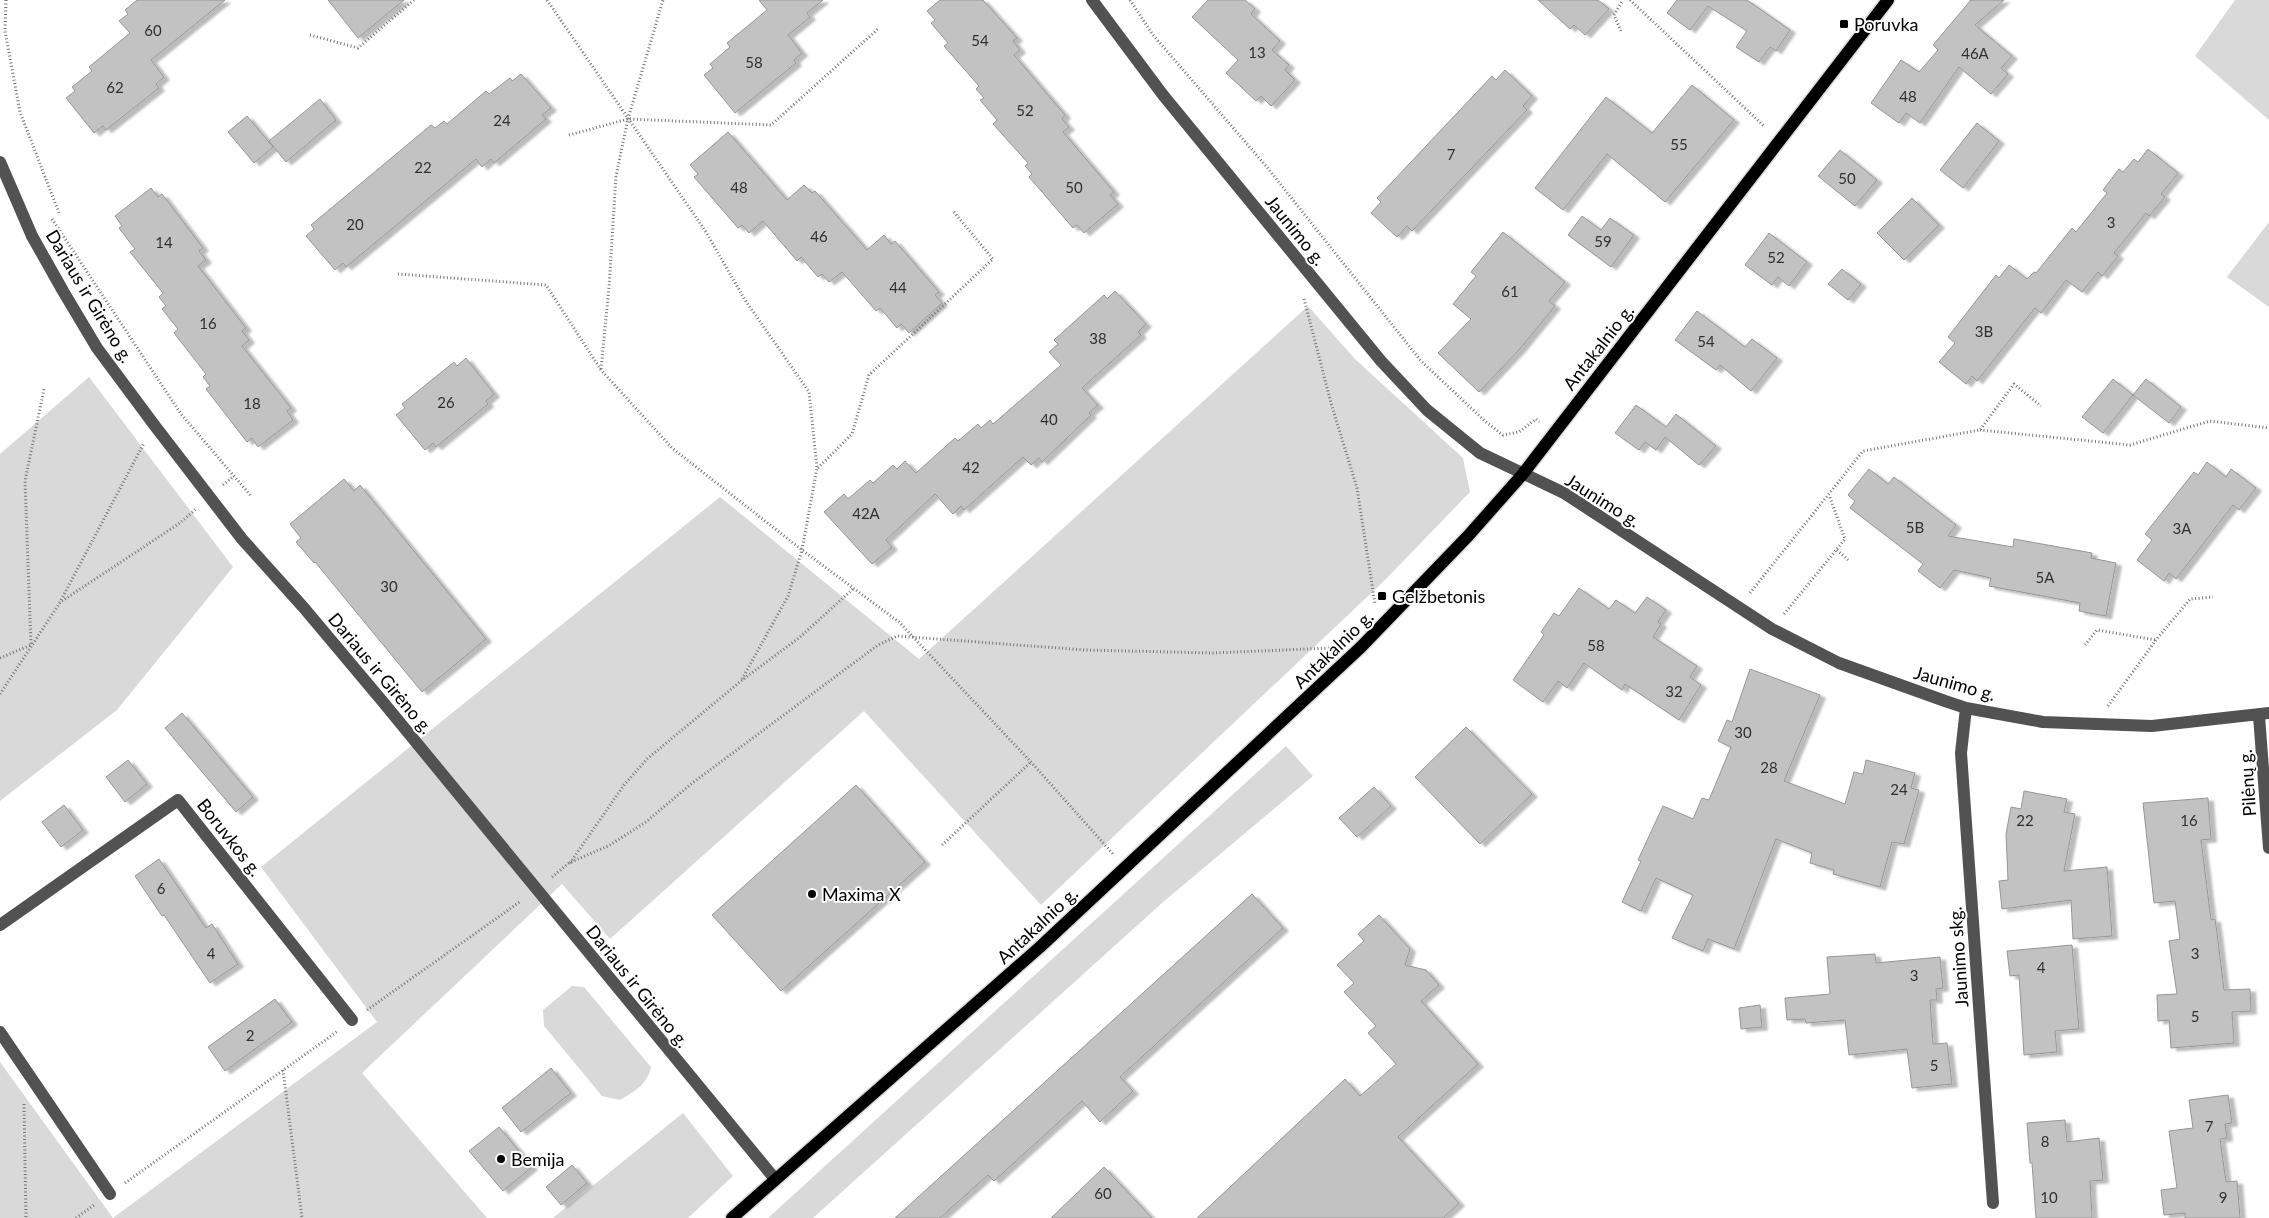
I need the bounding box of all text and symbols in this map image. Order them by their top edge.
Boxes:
place label: Poruvka [1854,13,1919,35]
marker: Poruvka [1838,18,1850,30]
house number: 60 [144,21,162,39]
house number: 54 [971,31,989,49]
house number: 13 [1248,43,1266,61]
house number: 46A [1961,44,1990,62]
house number: 58 [745,53,763,71]
house number: 62 [106,78,124,96]
house number: 48 [1899,87,1917,105]
house number: 52 [1016,101,1034,119]
house number: 24 [493,111,511,129]
house number: 55 [1670,135,1688,153]
house number: 7 [1447,145,1456,163]
house number: 22 [414,158,432,176]
house number: 50 [1838,169,1856,187]
house number: 48 [730,178,748,196]
house number: 50 [1065,178,1083,196]
street label: Jaunimo g. [1261,191,1331,269]
house number: 3 [2107,213,2115,231]
house number: 20 [346,215,364,233]
street label: Dariaus ir Girėno g. [42,225,138,367]
house number: 46 [810,227,828,245]
house number: 59 [1594,232,1612,250]
house number: 14 [155,233,173,251]
house number: 52 [1767,248,1785,266]
house number: 44 [889,278,907,296]
house number: 61 [1501,282,1519,300]
street label: Antakalnio g. [1558,300,1638,394]
house number: 16 [199,314,217,332]
house number: 3B [1975,322,1993,340]
house number: 38 [1089,329,1107,347]
house number: 54 [1697,332,1715,350]
house number: 26 [437,393,455,411]
house number: 18 [243,394,261,412]
house number: 40 [1040,410,1058,428]
house number: 42 [962,458,980,476]
street label: Jaunimo g. [1562,468,1644,532]
house number: 42A [852,504,881,522]
house number: 5B [1906,518,1924,536]
house number: 3A [2173,519,2192,537]
house number: 5A [2036,568,2055,586]
house number: 30 [380,577,398,595]
place label: Gelžbetonis [1392,585,1485,607]
marker: Gelžbetonis [1376,590,1388,602]
street label: Antakalnio g. [1288,605,1378,693]
street label: Dariaus ir Girėno g. [324,608,438,738]
house number: 58 [1587,636,1605,654]
street label: Jaunimo g. [1912,661,1998,705]
house number: 32 [1665,682,1683,700]
house number: 30 [1734,723,1752,741]
street label: Pilėnų g. [2234,749,2260,817]
house number: 28 [1760,758,1778,776]
house number: 24 [1890,780,1908,798]
street label: Boruvkos g. [193,794,267,880]
house number: 22 [2016,811,2034,829]
house number: 16 [2180,811,2198,829]
house number: 6 [157,879,166,897]
street label: Antakalnio g. [992,882,1082,968]
place label: Maxima X [822,883,901,905]
marker: Maxima X [806,888,818,900]
street label: Jaunimo skg. [1944,906,1972,1008]
street label: Dariaus ir Girėno g. [582,920,694,1052]
house number: 4 [207,944,216,962]
house number: 3 [2191,944,2199,962]
house number: 4 [2037,958,2046,976]
house number: 3 [1910,966,1918,984]
house number: 5 [2191,1007,2199,1025]
house number: 2 [246,1026,254,1044]
house number: 5 [1930,1056,1938,1074]
house number: 7 [2205,1117,2214,1135]
house number: 8 [2041,1132,2049,1150]
place label: Bemija [511,1148,564,1170]
marker: Bemija [495,1153,507,1165]
house number: 60 [1094,1184,1112,1202]
house number: 10 [2040,1188,2058,1206]
house number: 9 [2219,1188,2227,1206]

